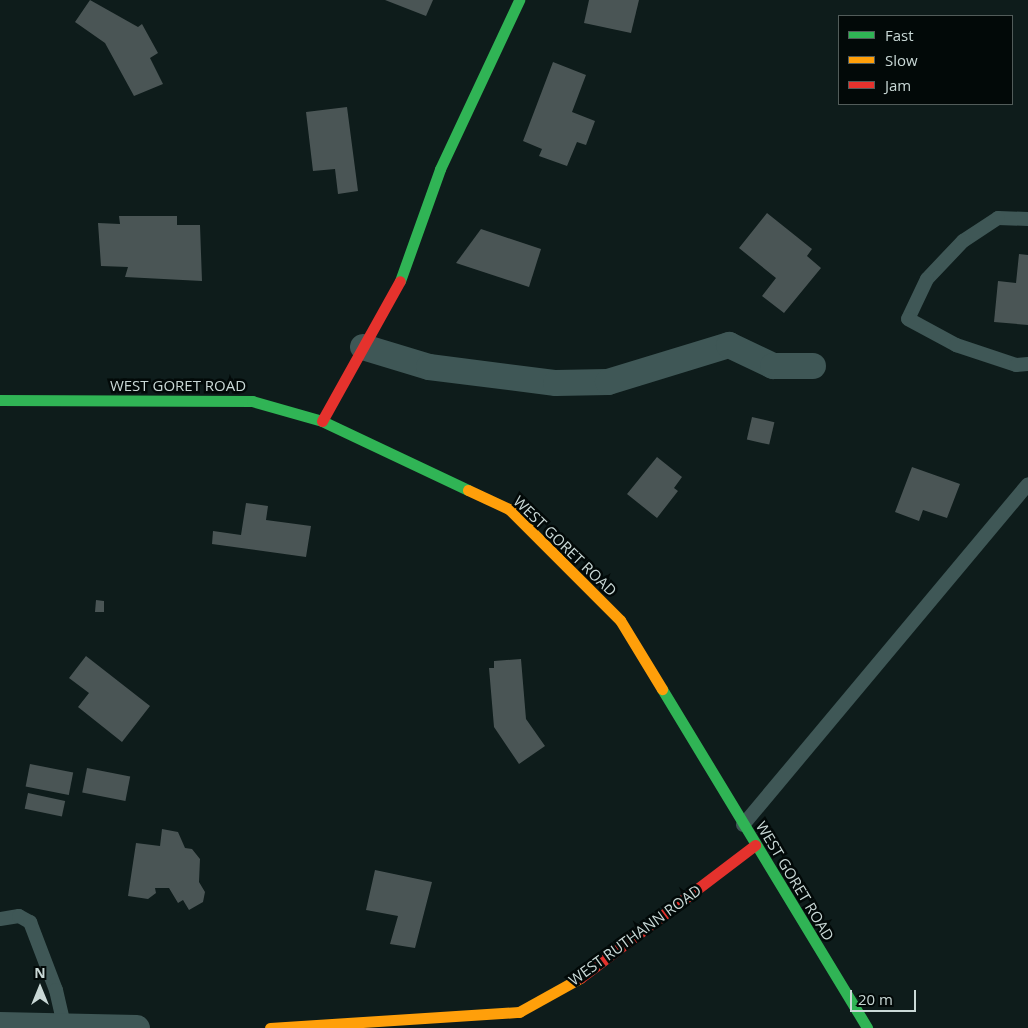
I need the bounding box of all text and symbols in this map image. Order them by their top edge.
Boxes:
legend [838,15,1013,105]
text: Fast [885,25,914,45]
text: Slow [885,50,918,70]
text: Jam [885,75,911,95]
street label: WEST GORET ROAD [110,377,246,395]
street label: WEST GORET ROAD [510,492,620,600]
street label: WEST GORET ROAD [752,818,838,944]
street label: WEST RUTHANN ROAD [565,881,705,989]
north arrow [15,963,65,1013]
text: N [34,963,46,982]
scale bar [853,980,919,1012]
text: 20 m [858,989,893,1009]

